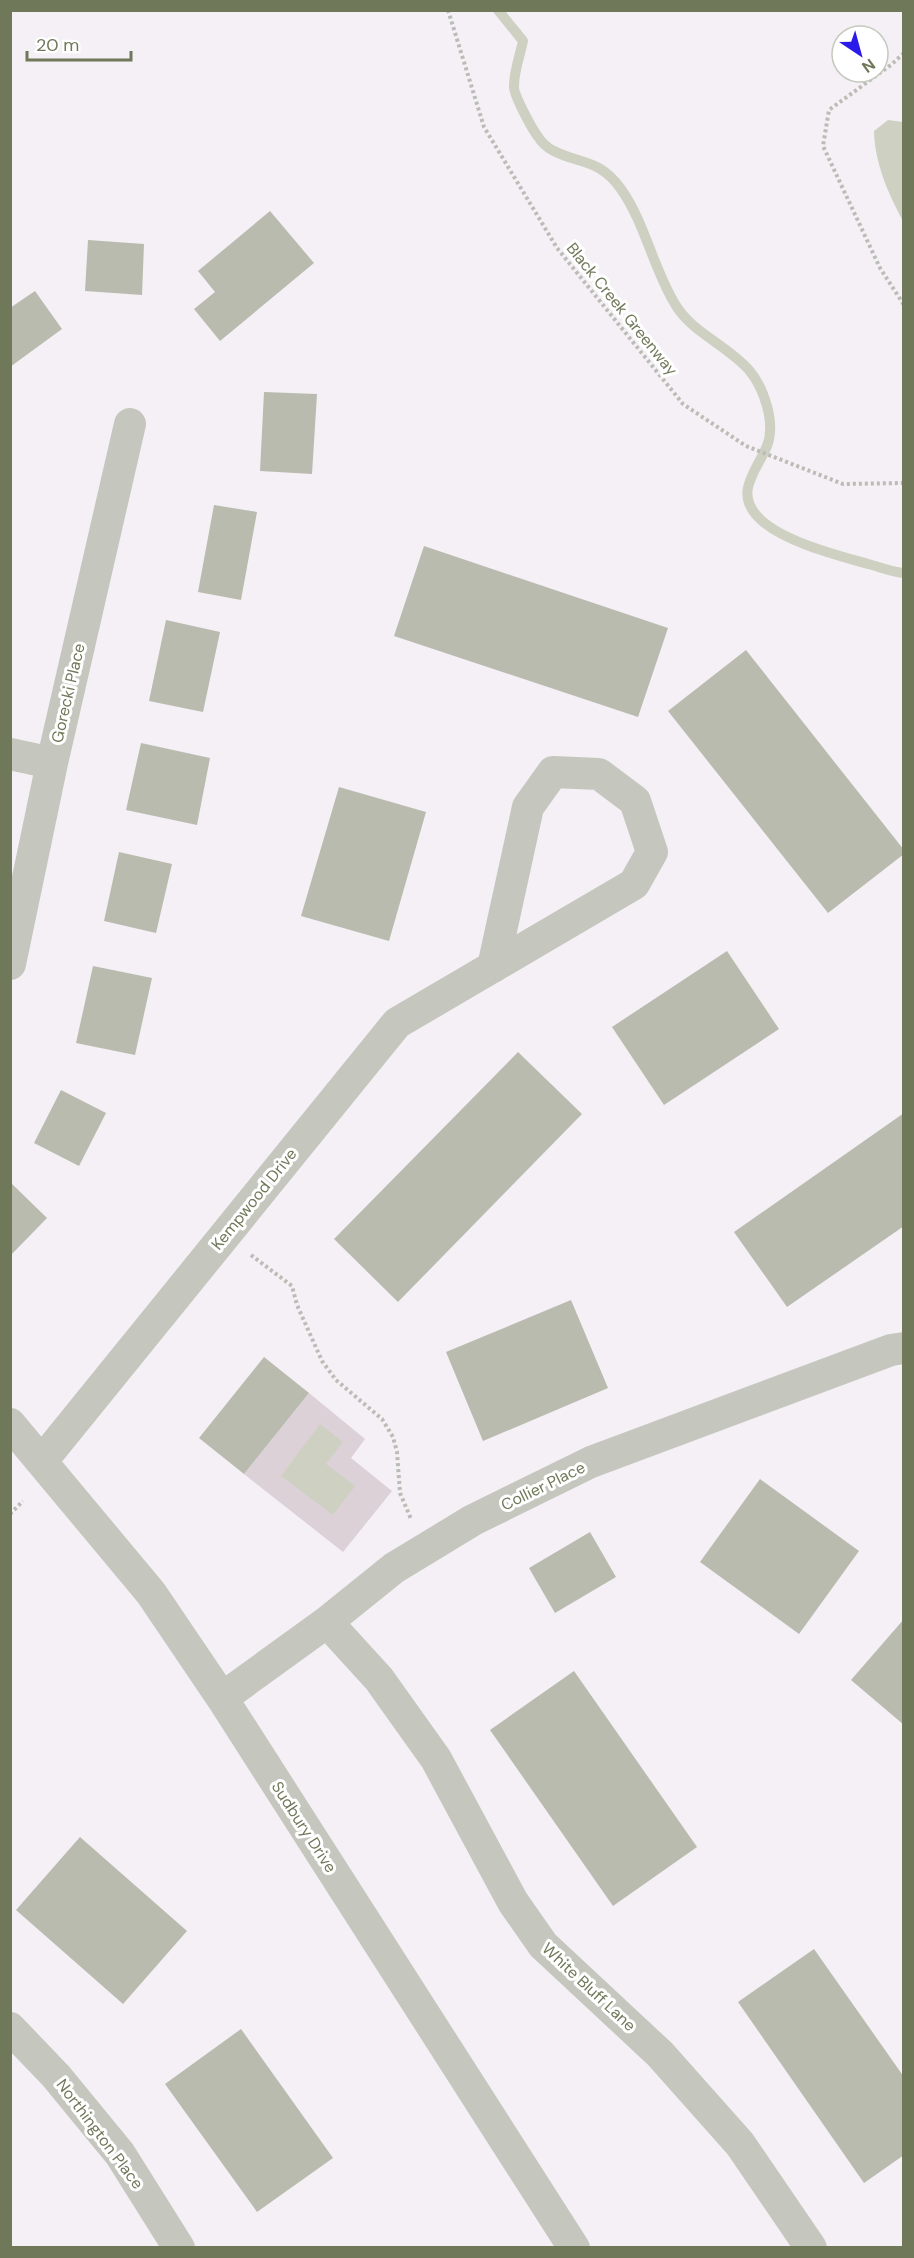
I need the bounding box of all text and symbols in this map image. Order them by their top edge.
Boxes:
scale bar [27,24,130,62]
north arrow [830,24,890,84]
text: 20 m [36,33,79,57]
text: N [858,54,879,78]
street label: Black Creek Greenway [562,238,682,380]
street label: Gorecki Place [46,641,90,745]
street label: Kempwood Drive [207,1144,301,1254]
street label: Collier Place [498,1457,588,1515]
street label: Sudbury Drive [267,1777,341,1877]
street label: White Bluff Lane [538,1938,640,2036]
street label: Northington Place [52,2075,148,2193]

